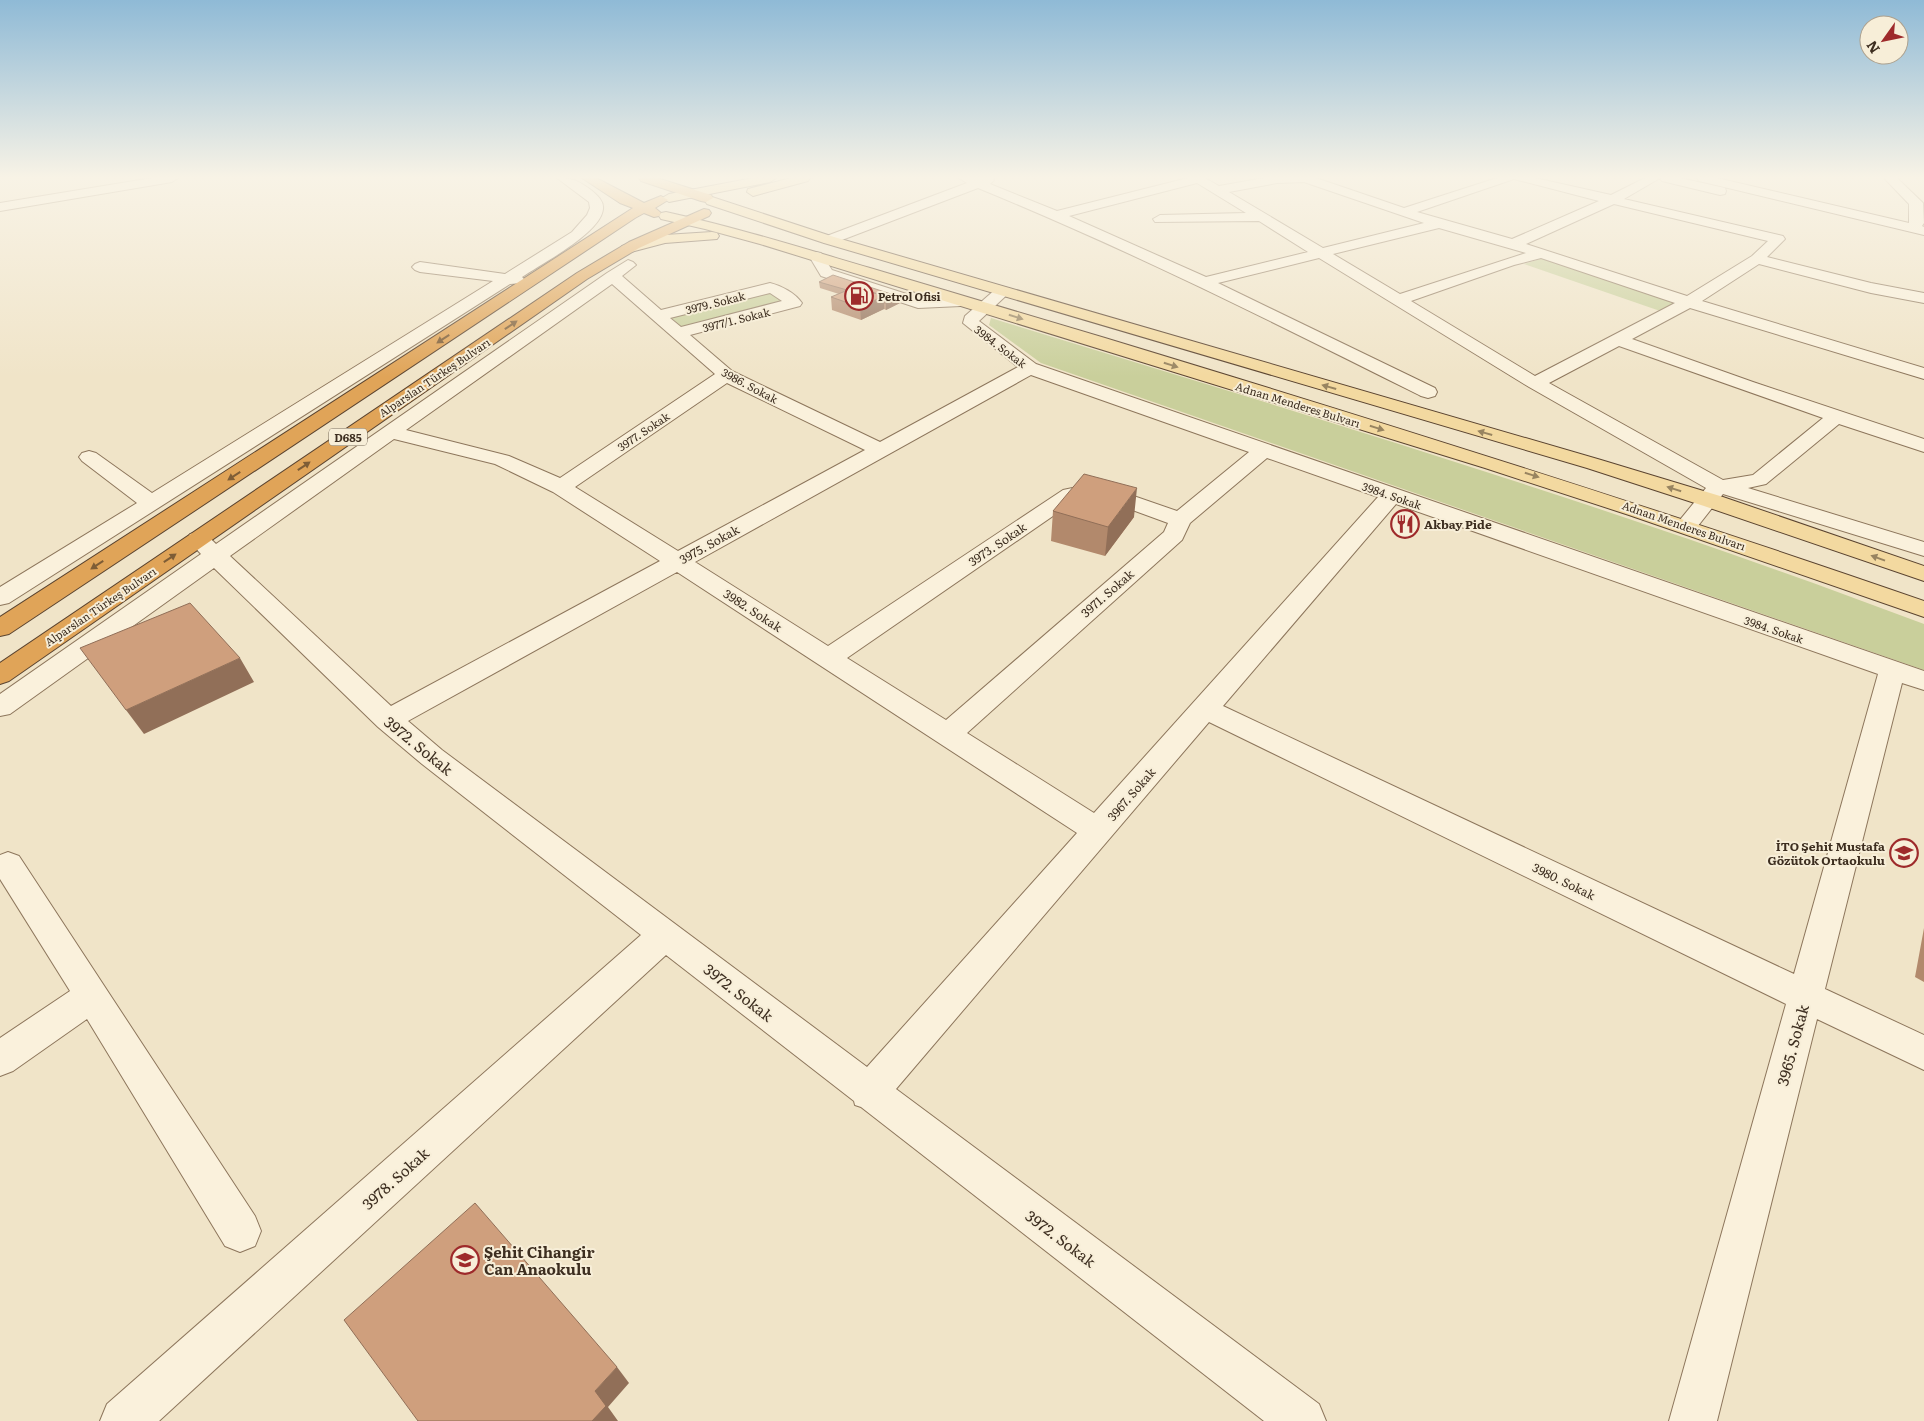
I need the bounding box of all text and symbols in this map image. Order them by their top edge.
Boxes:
north arrow [1859,15,1909,65]
text: N [1861,37,1884,58]
fuel station icon: Petrol Ofisi [844,281,874,311]
street label: 3979. Sokak [683,287,747,317]
place label: Petrol Ofisi [878,288,941,304]
street label: 3977/1. Sokak [701,303,772,335]
one-way arrow [1008,314,1023,322]
one-way arrow [504,320,517,330]
street label: 3984. Sokak [971,321,1031,371]
street label: Alparslan Türkeş Bulvarı [375,333,493,420]
one-way arrow [436,335,450,344]
one-way arrow [1164,361,1179,369]
street label: 3986. Sokak [719,363,781,407]
street label: Adnan Menderes Bulvarı [1234,377,1363,431]
one-way arrow [1321,383,1336,391]
street label: 3977. Sokak [614,408,672,454]
one-way arrow [1369,424,1384,432]
road number: D685 [329,428,367,446]
one-way arrow [1477,429,1492,437]
one-way arrow [297,462,311,471]
one-way arrow [227,471,240,481]
one-way arrow [1525,472,1540,480]
street label: 3984. Sokak [1360,477,1424,513]
one-way arrow [1667,485,1682,493]
street label: Adnan Menderes Bulvarı [1620,496,1748,554]
restaurant icon: Akbay Pide [1390,509,1420,539]
place label: Akbay Pide [1424,515,1492,533]
street label: 3973. Sokak [964,518,1030,570]
street label: 3975. Sokak [676,520,743,568]
one-way arrow [163,553,177,563]
one-way arrow [1870,554,1885,562]
one-way arrow [91,560,104,569]
street label: Alparslan Türkeş Bulvarı [41,562,159,649]
street label: 3971. Sokak [1077,564,1138,621]
street label: 3982. Sokak [720,584,786,636]
street label: 3984. Sokak [1742,611,1806,647]
street label: 3972. Sokak [380,710,459,781]
street label: 3967. Sokak [1103,763,1160,825]
place label: İTO Şehit Mustafa Gözütok Ortaokulu [1768,837,1885,869]
school or university icon: İTO Şehit Mustafa Gözütok Ortaokulu [1889,838,1919,868]
street label: 3980. Sokak [1530,858,1599,904]
street label: 3972. Sokak [699,957,779,1027]
street label: 3965. Sokak [1770,1001,1814,1088]
street label: 3978. Sokak [356,1141,434,1215]
street label: 3972. Sokak [1021,1204,1102,1273]
place label: Şehit Cihangir Can Anaokulu [484,1240,595,1280]
school or university icon: Şehit Cihangir Can Anaokulu [450,1245,480,1275]

